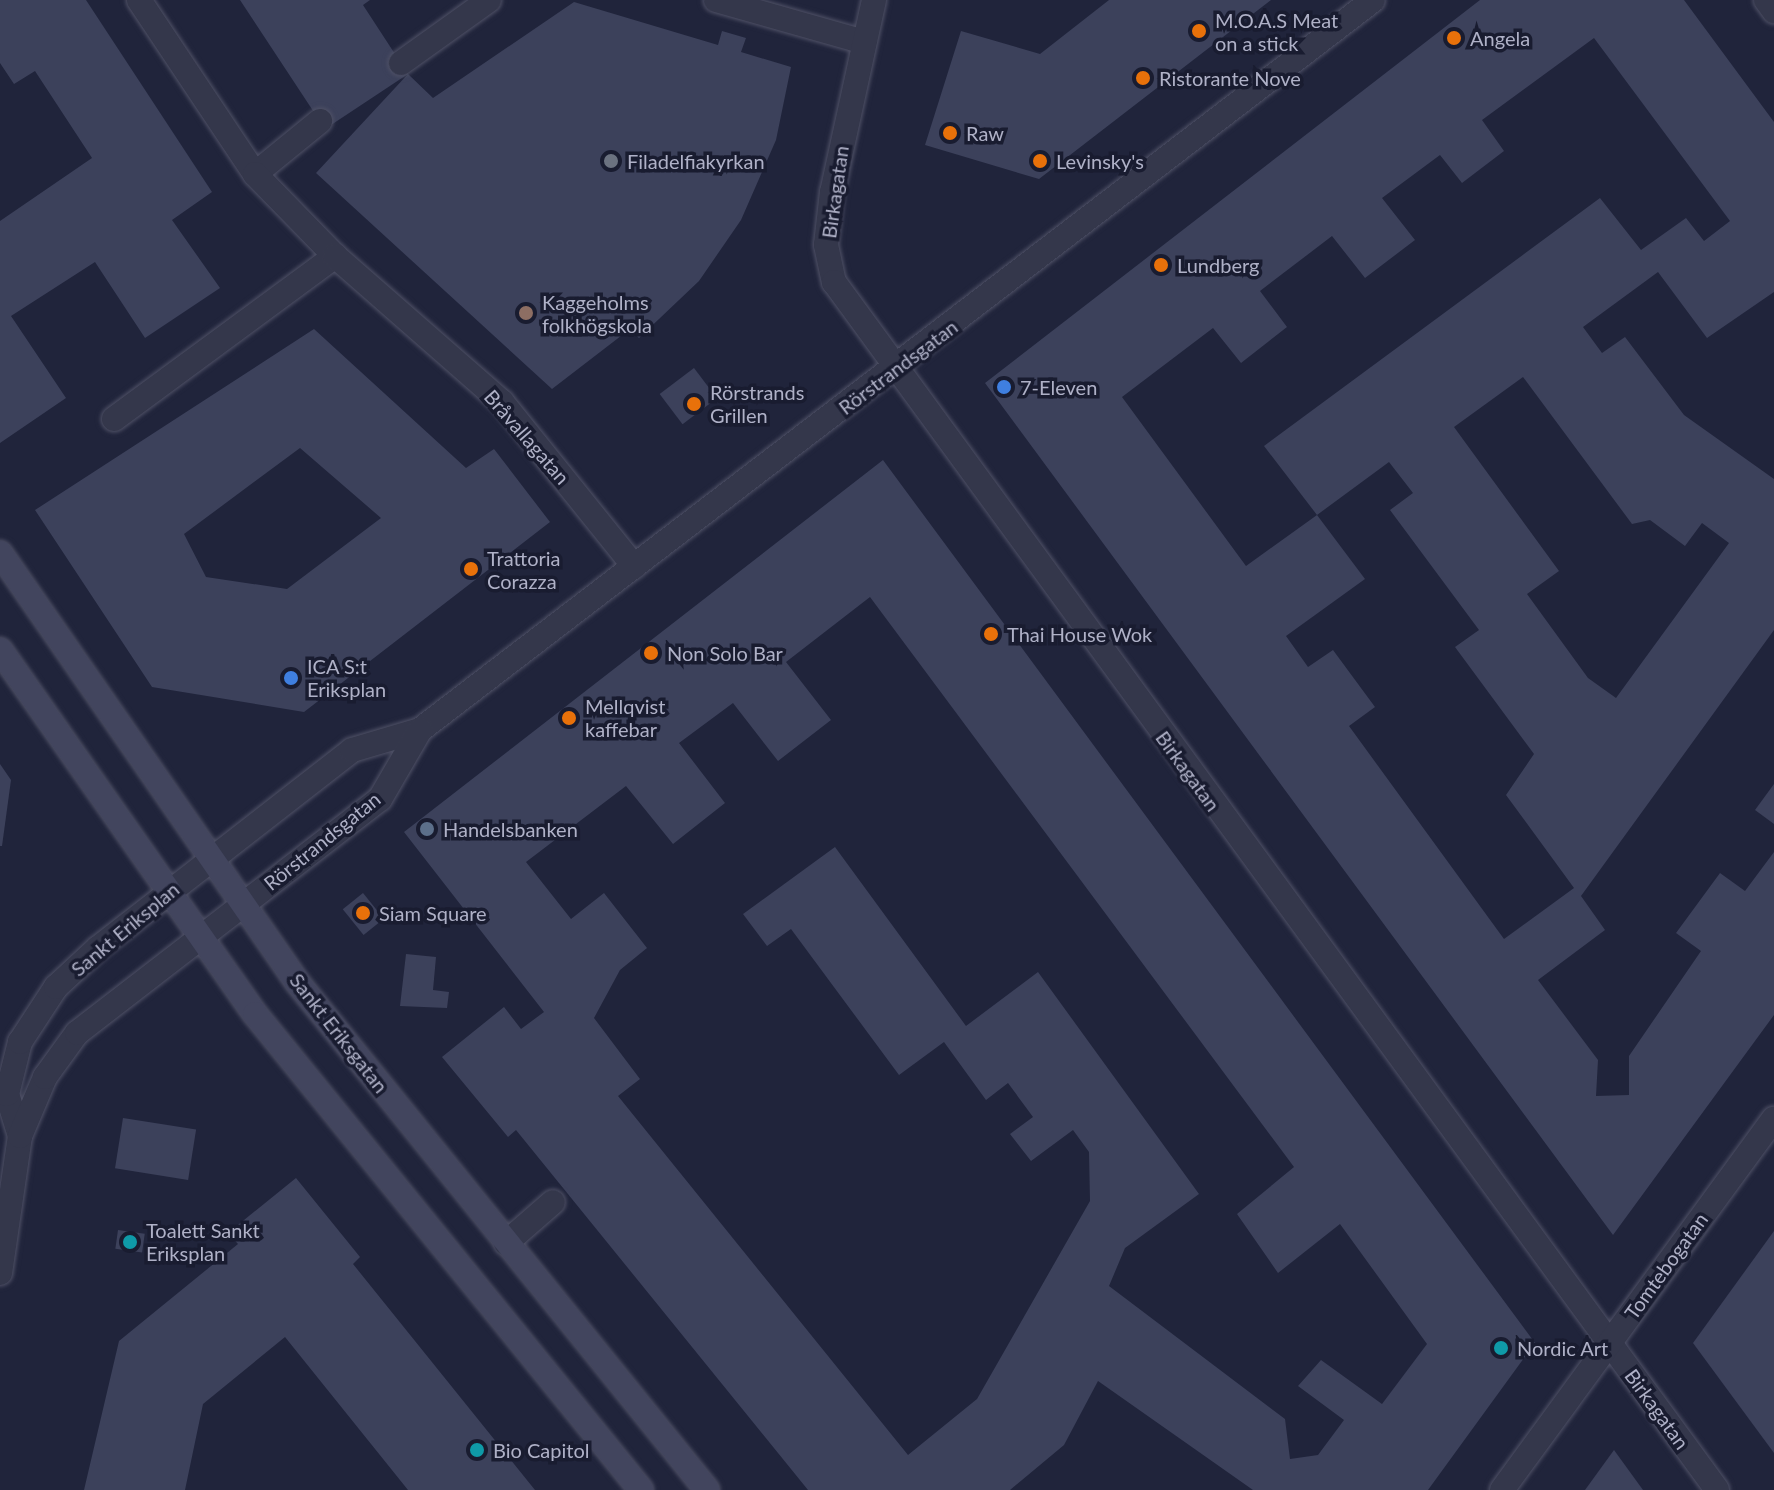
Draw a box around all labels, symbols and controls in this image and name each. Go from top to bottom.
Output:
place label: M.O.A.S Meat on a stick [1215,8,1338,55]
marker: M.O.A.S Meat on a stick [1190,22,1208,40]
place label: Angela [1470,26,1530,50]
marker: Angela [1445,29,1463,47]
place label: Ristorante Nove [1159,66,1301,90]
marker: Ristorante Nove [1134,69,1152,87]
place label: Raw [966,121,1004,145]
marker: Raw [941,124,959,142]
street label: Birkagatan [817,144,853,240]
place label: Filadelfiakyrkan [627,149,765,173]
place label: Levinsky's [1056,149,1144,173]
marker: Filadelfiakyrkan [602,152,620,170]
marker: Levinsky's [1031,152,1049,170]
place label: Lundberg [1177,253,1259,277]
marker: Lundberg [1152,256,1170,274]
place label: Kaggeholms folkhögskola [542,290,652,337]
marker: Kaggeholms folkhögskola [517,304,535,322]
street label: Rörstrandsgatan [834,314,962,420]
place label: 7-Eleven [1020,375,1097,399]
marker: 7-Eleven [995,378,1013,396]
place label: Rörstrands Grillen [710,380,804,427]
street label: Bråvallagatan [479,385,575,489]
marker: Rörstrands Grillen [685,395,703,413]
place label: Trattoria Corazza [487,546,561,593]
marker: Trattoria Corazza [462,560,480,578]
place label: Thai House Wok [1007,622,1153,646]
marker: Thai House Wok [982,625,1000,643]
place label: Non Solo Bar [667,641,783,665]
marker: Non Solo Bar [642,644,660,662]
place label: ICA S:t Eriksplan [307,654,386,701]
marker: ICA S:t Eriksplan [282,669,300,687]
place label: Mellqvist kaffebar [585,694,665,741]
marker: Mellqvist kaffebar [560,709,578,727]
street label: Birkagatan [1151,726,1225,816]
street label: Rörstrandsgatan [259,787,385,895]
place label: Handelsbanken [443,817,578,841]
marker: Handelsbanken [418,820,436,838]
street label: Sankt Eriksplan [66,877,184,981]
place label: Siam Square [379,901,487,925]
marker: Siam Square [354,904,372,922]
street label: Sankt Eriksgatan [285,969,393,1097]
street label: Tomtebogatan [1619,1208,1713,1324]
place label: Toalett Sankt Eriksplan [146,1218,260,1265]
marker: Toalett Sankt Eriksplan [121,1233,139,1251]
place label: Nordic Art [1517,1336,1609,1360]
marker: Nordic Art [1492,1339,1510,1357]
street label: Birkagatan [1620,1364,1694,1454]
place label: Bio Capitol [493,1438,589,1462]
marker: Bio Capitol [468,1441,486,1459]

